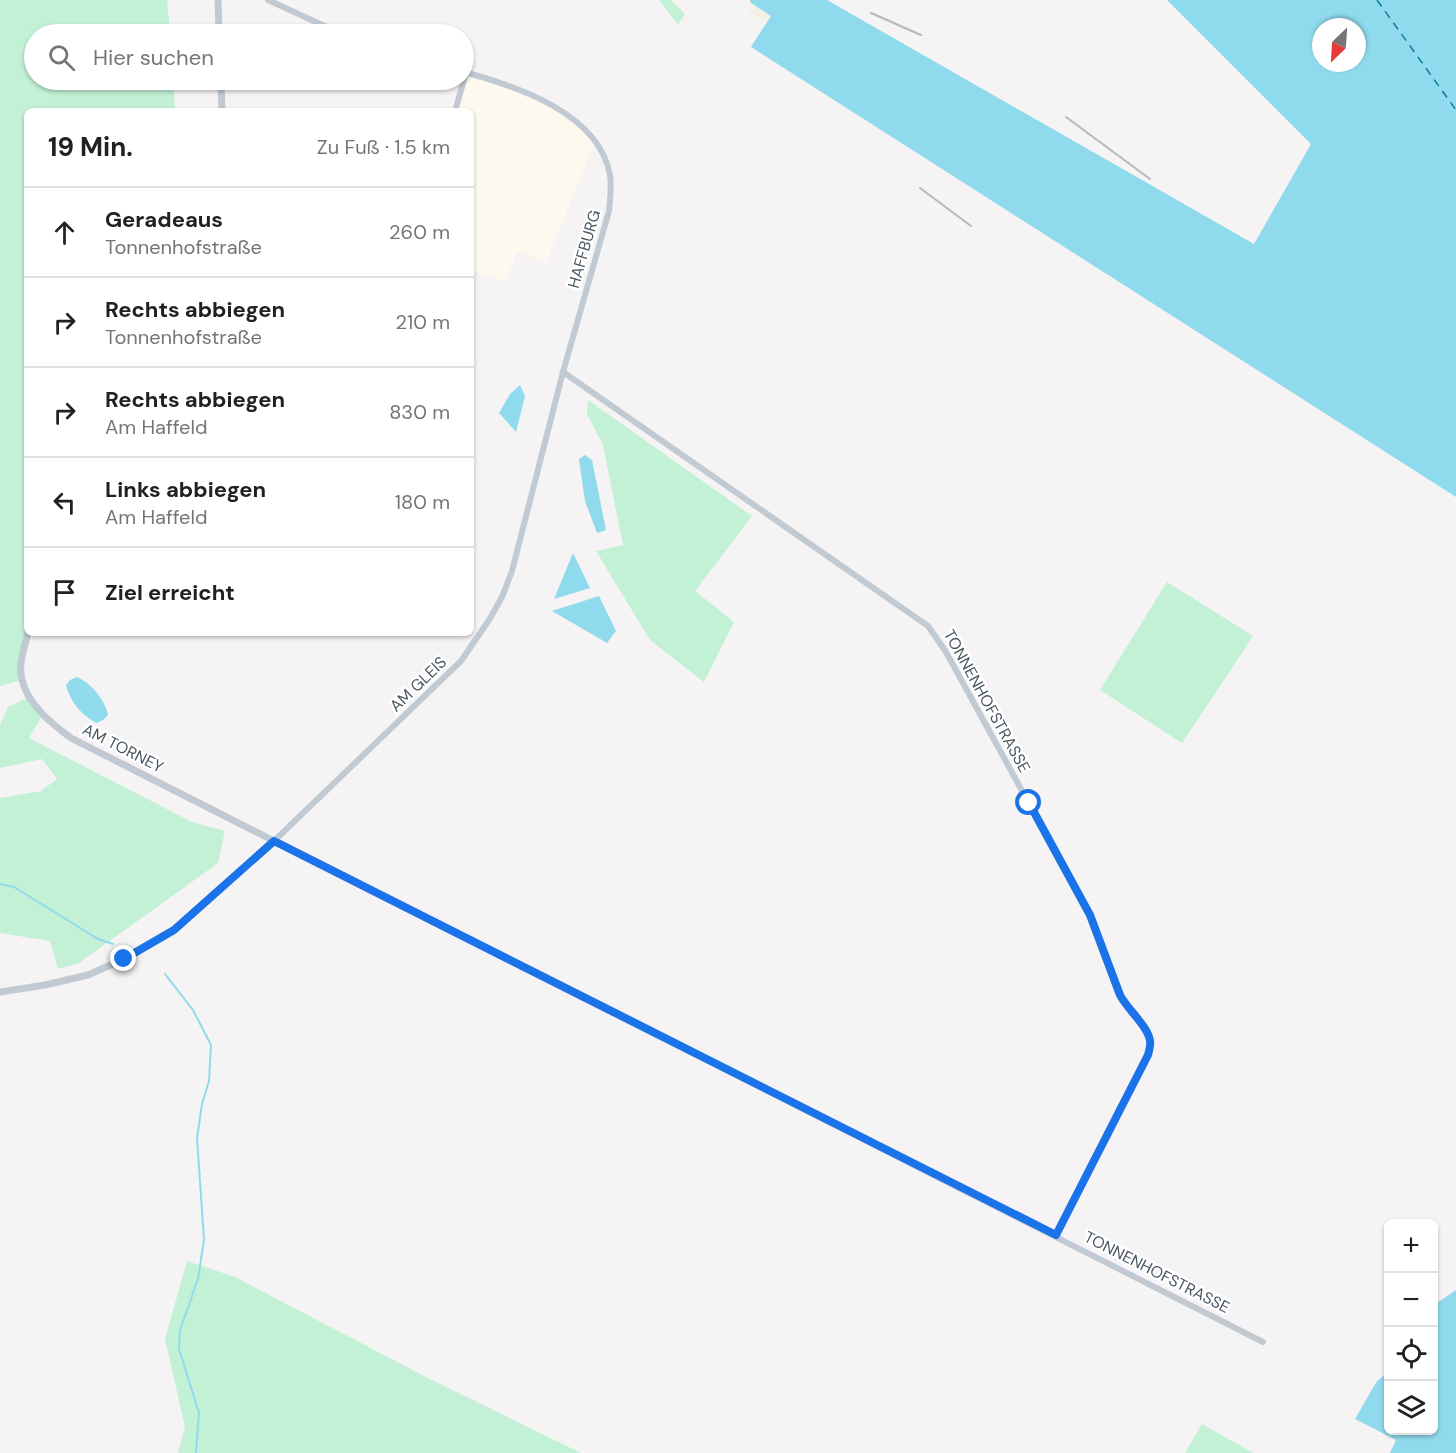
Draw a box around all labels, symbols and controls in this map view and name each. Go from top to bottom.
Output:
north arrow [1312,18,1366,72]
search box [24,24,474,90]
icon: search [45,41,78,74]
text: Hier suchen [93,43,214,72]
text: 19 Min. [48,130,133,164]
text: Zu Fuß · 1.5 km [317,134,450,160]
text: Geradeaus [105,205,223,234]
street label: HAFFBURG [563,207,605,291]
icon: ahead [48,216,81,249]
text: 260 m [389,219,450,245]
text: Tonnenhofstraße [105,234,262,260]
text: Rechts abbiegen [105,295,285,324]
icon: right [48,306,81,339]
text: 210 m [395,309,450,335]
text: Tonnenhofstraße [105,324,262,350]
text: Rechts abbiegen [105,385,285,414]
icon: right [48,396,81,429]
text: 830 m [389,399,450,425]
text: Am Haffeld [105,414,207,440]
text: Links abbiegen [105,475,266,504]
icon: left [48,486,81,519]
text: 180 m [395,489,450,515]
text: Am Haffeld [105,504,207,530]
icon: arrive [48,576,81,609]
text: Ziel erreicht [105,578,235,607]
street label: TONNENHOFSTRASSE [939,626,1035,776]
street label: AM GLEIS [385,652,451,716]
street label: AM TORNEY [79,719,167,777]
route start [1015,789,1041,815]
route end [110,945,136,971]
map controls [1384,1219,1438,1435]
button: + [1384,1219,1438,1273]
street label: TONNENHOFSTRASSE [1081,1226,1233,1318]
button: − [1384,1273,1438,1327]
button: locate [1384,1327,1438,1381]
button: layers [1384,1381,1438,1435]

